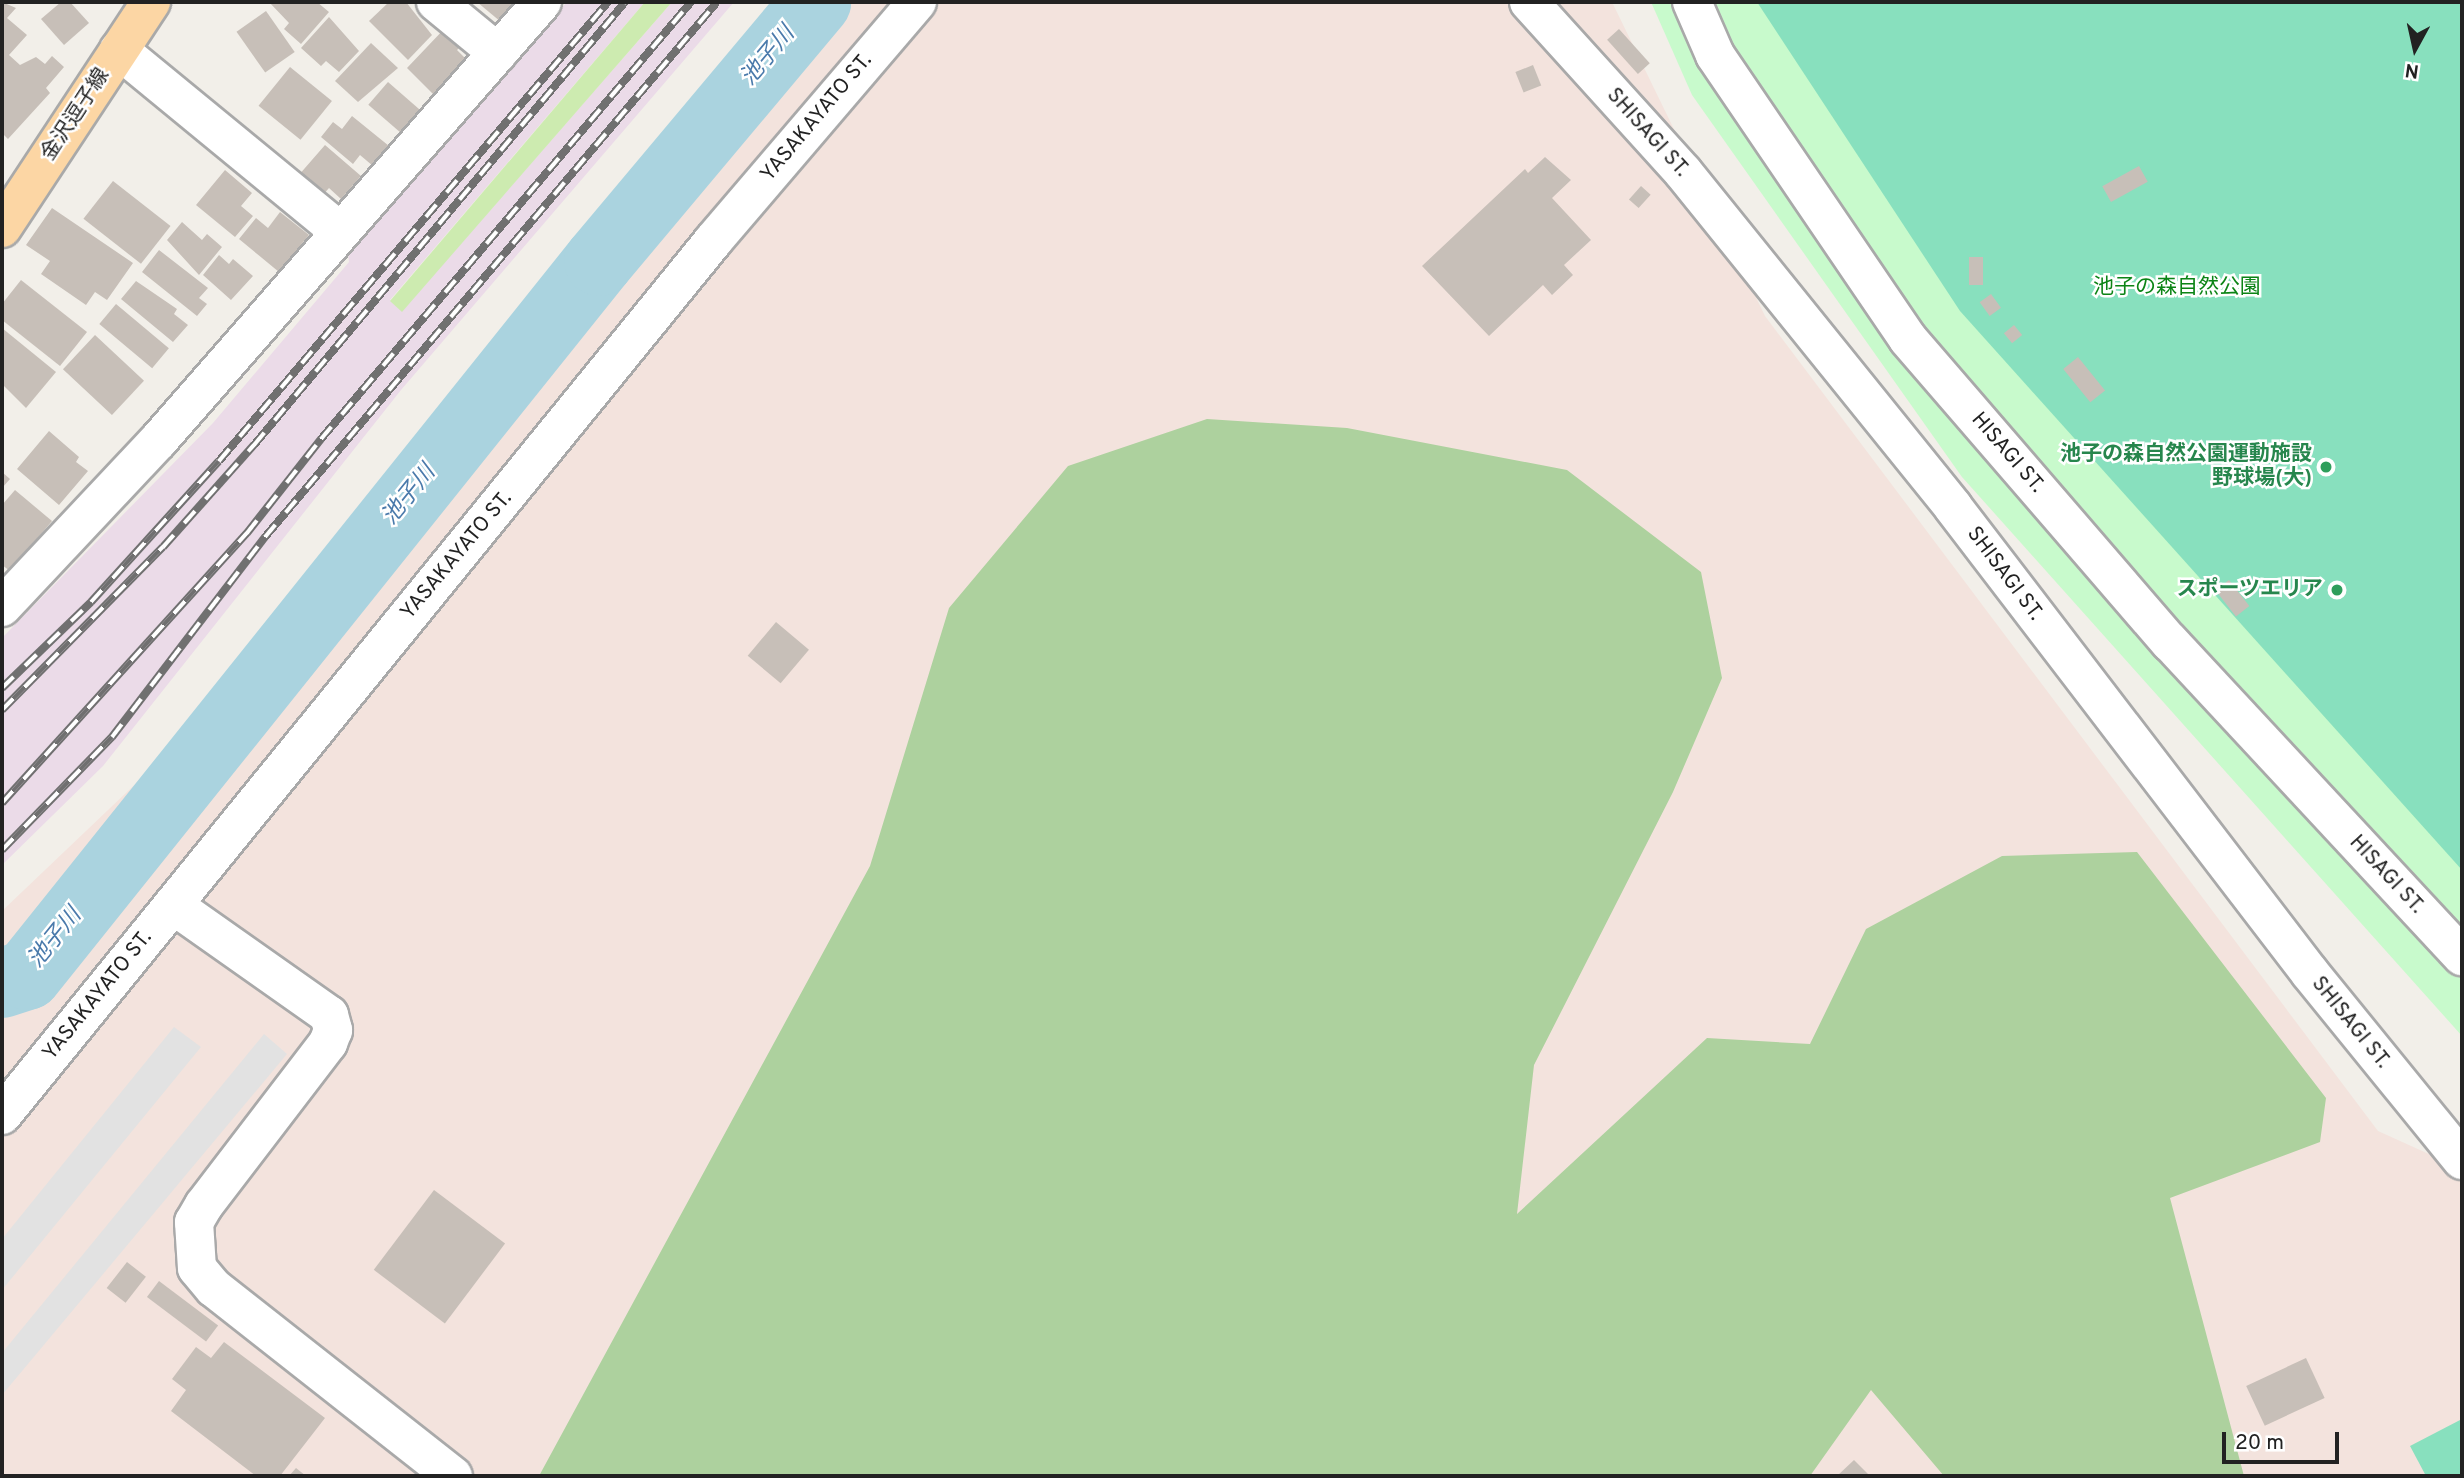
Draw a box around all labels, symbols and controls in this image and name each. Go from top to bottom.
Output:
north arrow [2380,14,2450,84]
water label: 池子川 [736,22,802,92]
street label: YASAKAYATO ST. [756,49,878,187]
text: N [2404,57,2421,83]
street label: 金沢逗子線 [37,64,115,166]
street label: SHISAGI ST. [1601,83,1693,183]
park label: 池子の森自然公園 [2093,275,2261,301]
street label: HISAGI ST. [1965,408,2049,498]
place label: 池子の森自然公園運動施設 野球場(大) [2060,442,2312,492]
marker: 池子の森自然公園運動施設 野球場(大) [2318,459,2334,475]
water label: 池子川 [378,461,442,531]
street label: YASAKAYATO ST. [396,487,518,625]
street label: SHISAGI ST. [1961,522,2047,626]
place label: スポーツエリア [2176,577,2323,603]
marker: スポーツエリア [2329,582,2345,598]
street label: HISAGI ST. [2343,831,2429,919]
water label: 池子川 [24,904,88,974]
street label: YASAKAYATO ST. [38,926,158,1066]
street label: SHISAGI ST. [2305,972,2395,1074]
scale bar [2226,1418,2343,1462]
text: 20 m [2235,1430,2284,1457]

